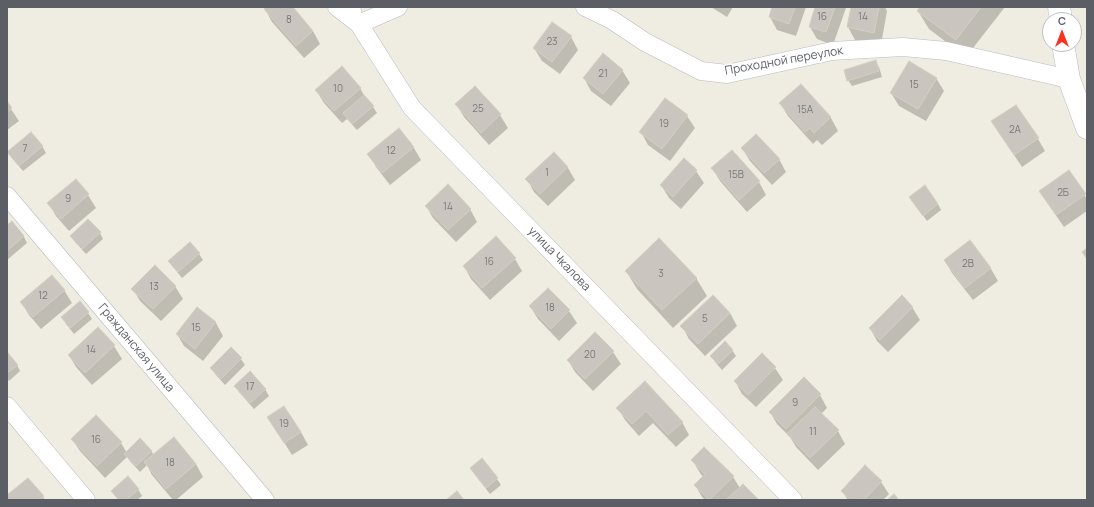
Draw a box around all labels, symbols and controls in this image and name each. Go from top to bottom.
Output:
house number: 16 [817,11,827,23]
house number: 14 [858,11,868,23]
north arrow [1042,12,1082,52]
text: С [1058,13,1066,28]
house number: 8 [286,14,292,26]
house number: 23 [546,36,558,48]
street label: Проходной переулок [724,43,844,79]
house number: 21 [598,68,608,80]
house number: 15 [909,79,919,91]
house number: 10 [333,83,343,95]
house number: 25 [472,103,484,115]
house number: 15А [797,104,813,116]
house number: 19 [659,118,669,130]
house number: 2А [1009,124,1021,136]
house number: 7 [22,143,28,155]
house number: 12 [386,145,396,157]
house number: 1 [545,167,549,179]
house number: 15В [728,169,744,181]
house number: 2Б [1057,187,1069,199]
house number: 9 [65,193,71,205]
house number: 14 [443,201,453,213]
street label: улица Чкалова [525,224,593,294]
house number: 16 [484,256,494,268]
house number: 2В [962,258,974,270]
house number: 3 [658,268,664,280]
house number: 13 [149,281,159,293]
house number: 12 [38,290,48,302]
street label: Гражданская улица [95,301,177,395]
house number: 18 [545,302,555,314]
house number: 5 [702,313,708,325]
house number: 15 [191,322,201,334]
house number: 14 [86,344,96,356]
house number: 20 [584,349,596,361]
house number: 17 [246,381,254,393]
house number: 9 [792,397,798,409]
house number: 19 [279,418,289,430]
house number: 11 [809,426,817,438]
house number: 16 [91,434,101,446]
house number: 18 [165,457,175,469]

